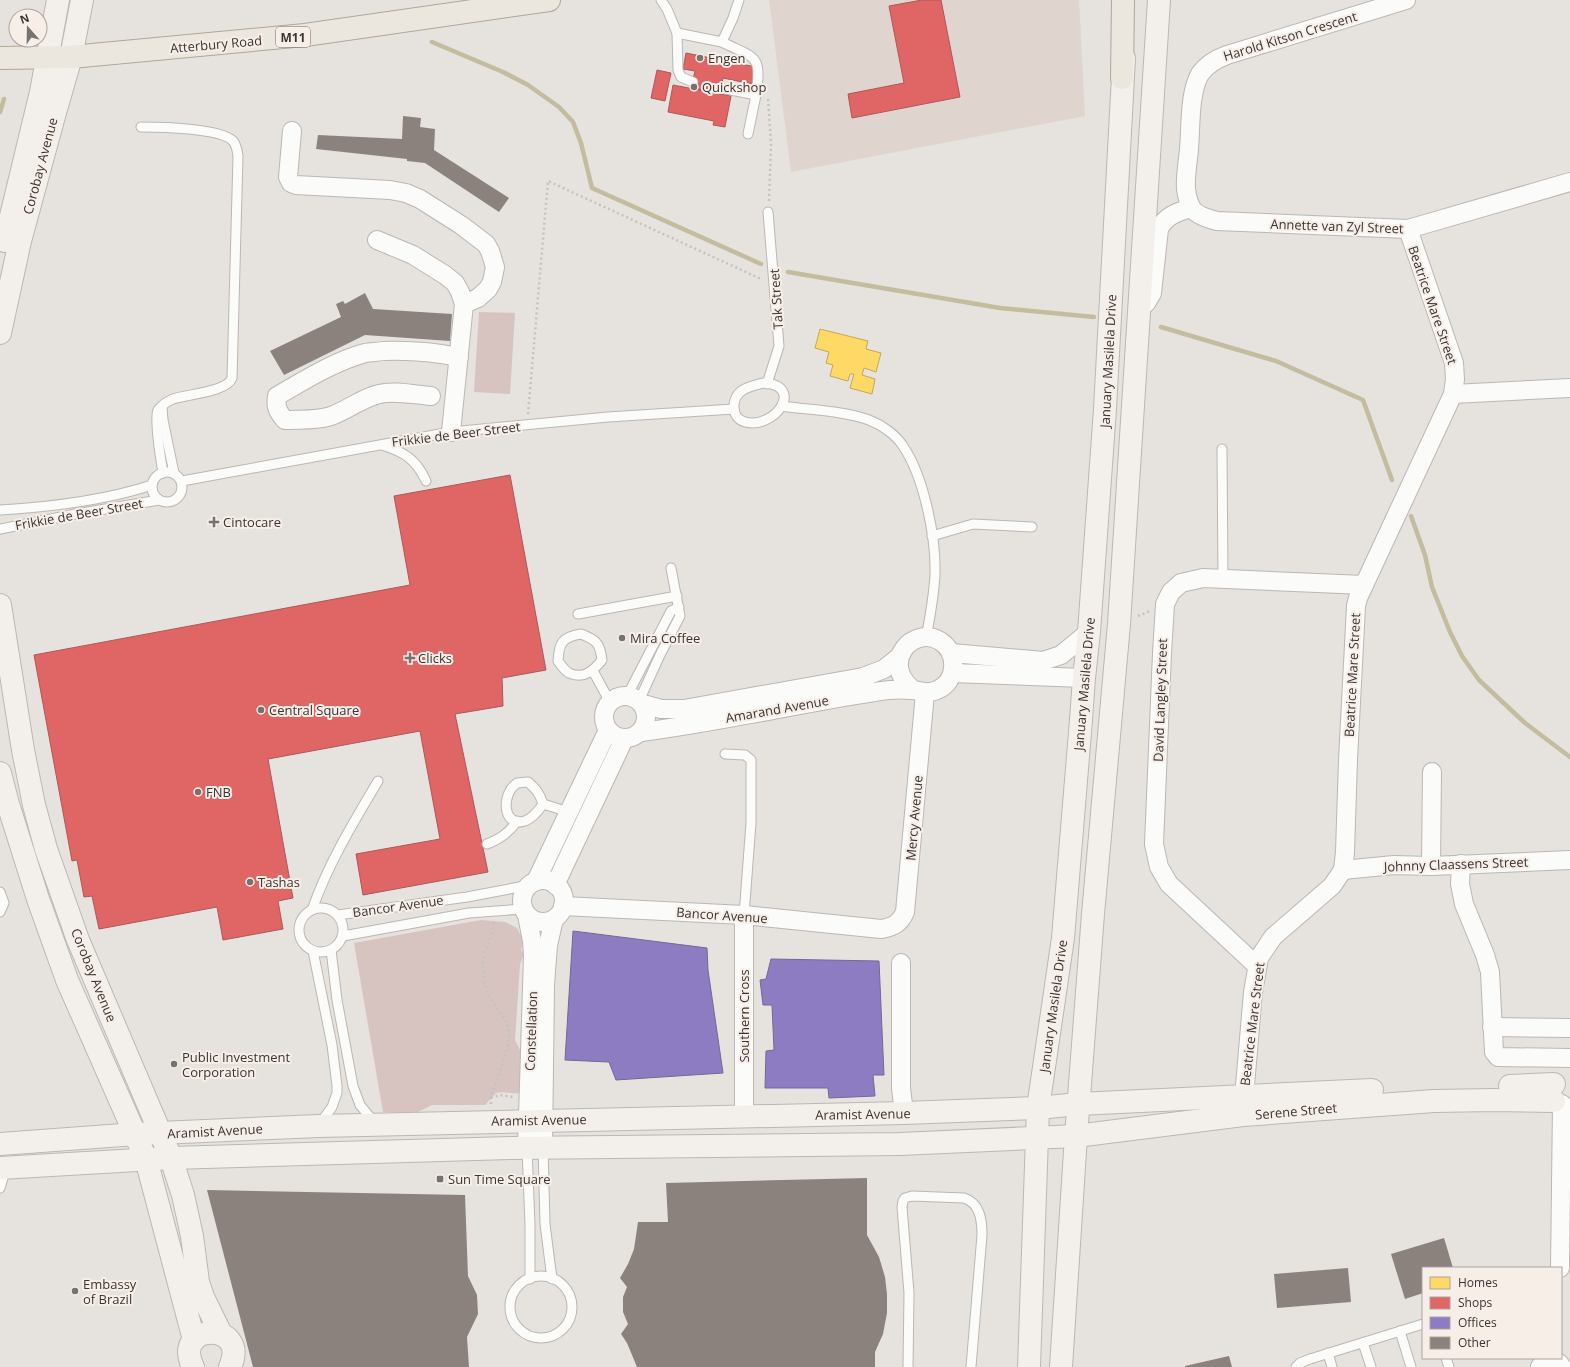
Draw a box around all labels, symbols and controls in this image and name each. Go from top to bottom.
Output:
street label: Harold Kitson Crescent [1221,7,1359,65]
north arrow [8,8,48,48]
text: N [18,10,31,27]
road number: M11 [276,27,310,47]
street label: Atterbury Road [169,31,263,57]
place label: Engen [708,49,746,67]
marker: Engen [695,53,705,63]
place label: Quickshop [702,78,766,96]
marker: Quickshop [689,82,699,92]
street label: Corobay Avenue [18,116,62,216]
street label: Annette van Zyl Street [1270,215,1404,237]
street label: Beatrice Mare Street [1404,243,1462,367]
street label: Tak Street [765,268,787,330]
street label: January Masilela Drive [1095,294,1120,430]
street label: Frikkie de Beer Street [391,417,522,451]
street label: Frikkie de Beer Street [14,494,145,534]
place label: Cintocare [223,513,281,531]
marker: Cintocare [208,516,220,528]
street label: Beatrice Mare Street [1340,612,1364,738]
street label: January Masilela Drive [1069,617,1099,753]
place label: Mira Coffee [630,629,700,647]
marker: Mira Coffee [617,633,627,643]
street label: David Langley Street [1149,638,1171,762]
place label: Clicks [418,649,452,667]
marker: Clicks [405,653,415,663]
street label: Amarand Avenue [724,691,830,727]
place label: Central Square [269,701,359,719]
marker: Central Square [256,705,266,715]
street label: Mercy Avenue [901,775,927,861]
place label: FNB [206,783,231,801]
marker: FNB [193,787,203,797]
street label: Johnny Claassens Street [1381,852,1529,876]
place label: Tashas [258,873,300,891]
marker: Tashas [245,877,255,887]
street label: Bancor Avenue [351,891,445,921]
street label: Bancor Avenue [676,903,768,927]
street label: Corobay Avenue [67,926,121,1024]
street label: January Masilela Drive [1035,939,1071,1075]
street label: Beatrice Mare Street [1235,961,1269,1087]
street label: Southern Cross [735,969,753,1063]
street label: Constellation [521,991,541,1071]
place label: Public Investment Corporation [182,1048,290,1081]
marker: Public Investment Corporation [169,1059,179,1069]
street label: Serene Street [1254,1098,1338,1124]
street label: Aramist Avenue [815,1104,911,1124]
street label: Aramist Avenue [491,1110,587,1130]
street label: Aramist Avenue [167,1120,263,1142]
place label: Sun Time Square [448,1170,551,1188]
marker: Sun Time Square [435,1174,445,1184]
legend [1422,1267,1562,1359]
text: Homes [1458,1274,1498,1291]
place label: Embassy of Brazil [83,1275,137,1308]
marker: Embassy of Brazil [70,1286,80,1296]
text: Shops [1458,1294,1493,1311]
text: Offices [1458,1314,1497,1331]
text: Other [1458,1334,1491,1351]

